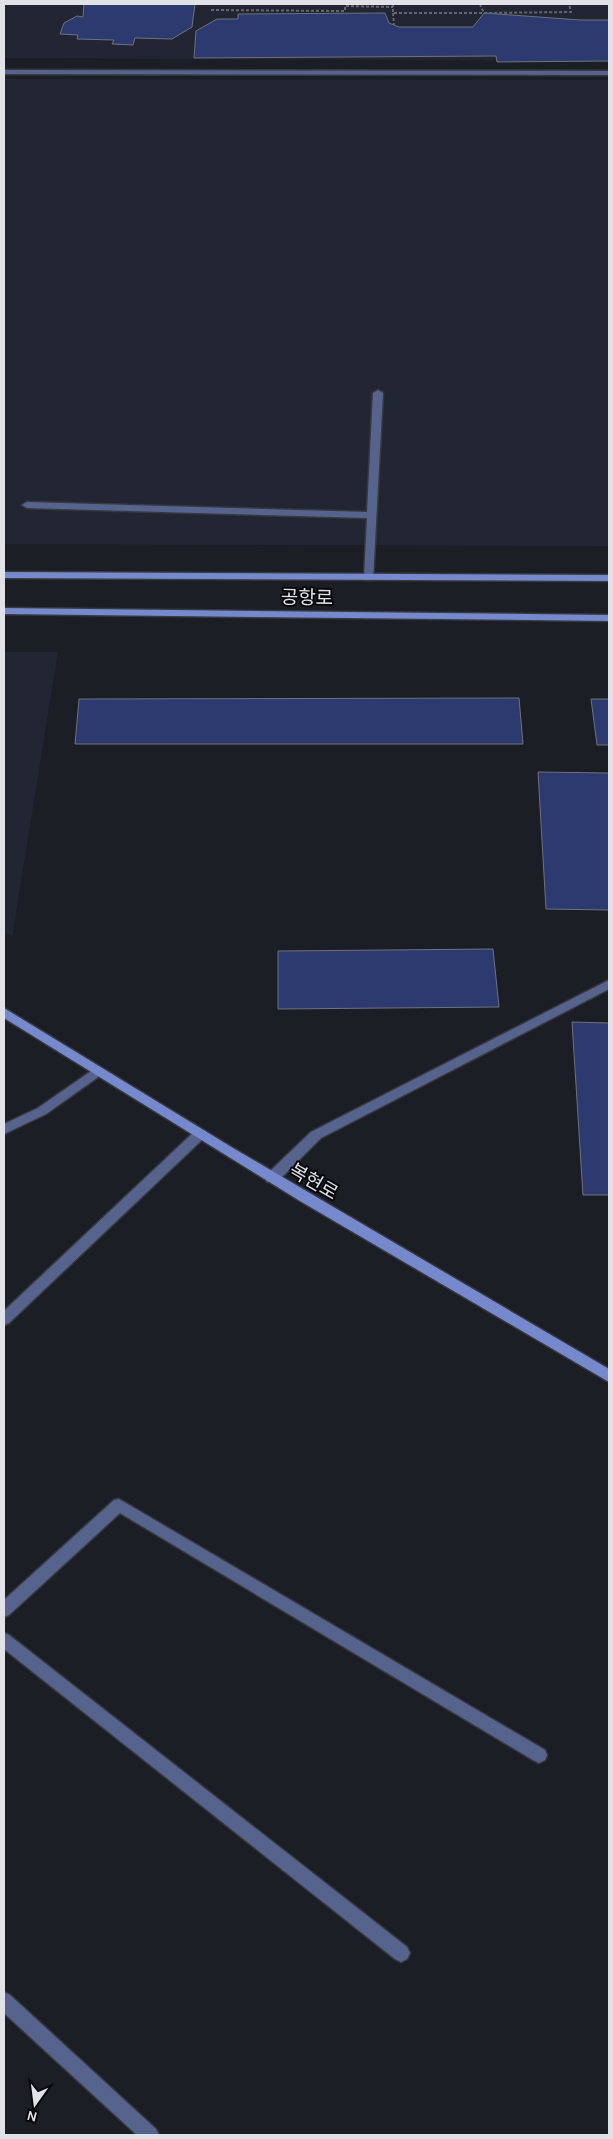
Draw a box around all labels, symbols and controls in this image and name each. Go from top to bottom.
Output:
street label: 공항로 [281,587,333,609]
street label: 복현로 [285,1159,342,1205]
north arrow [10,2079,60,2129]
text: N [25,2107,39,2126]

